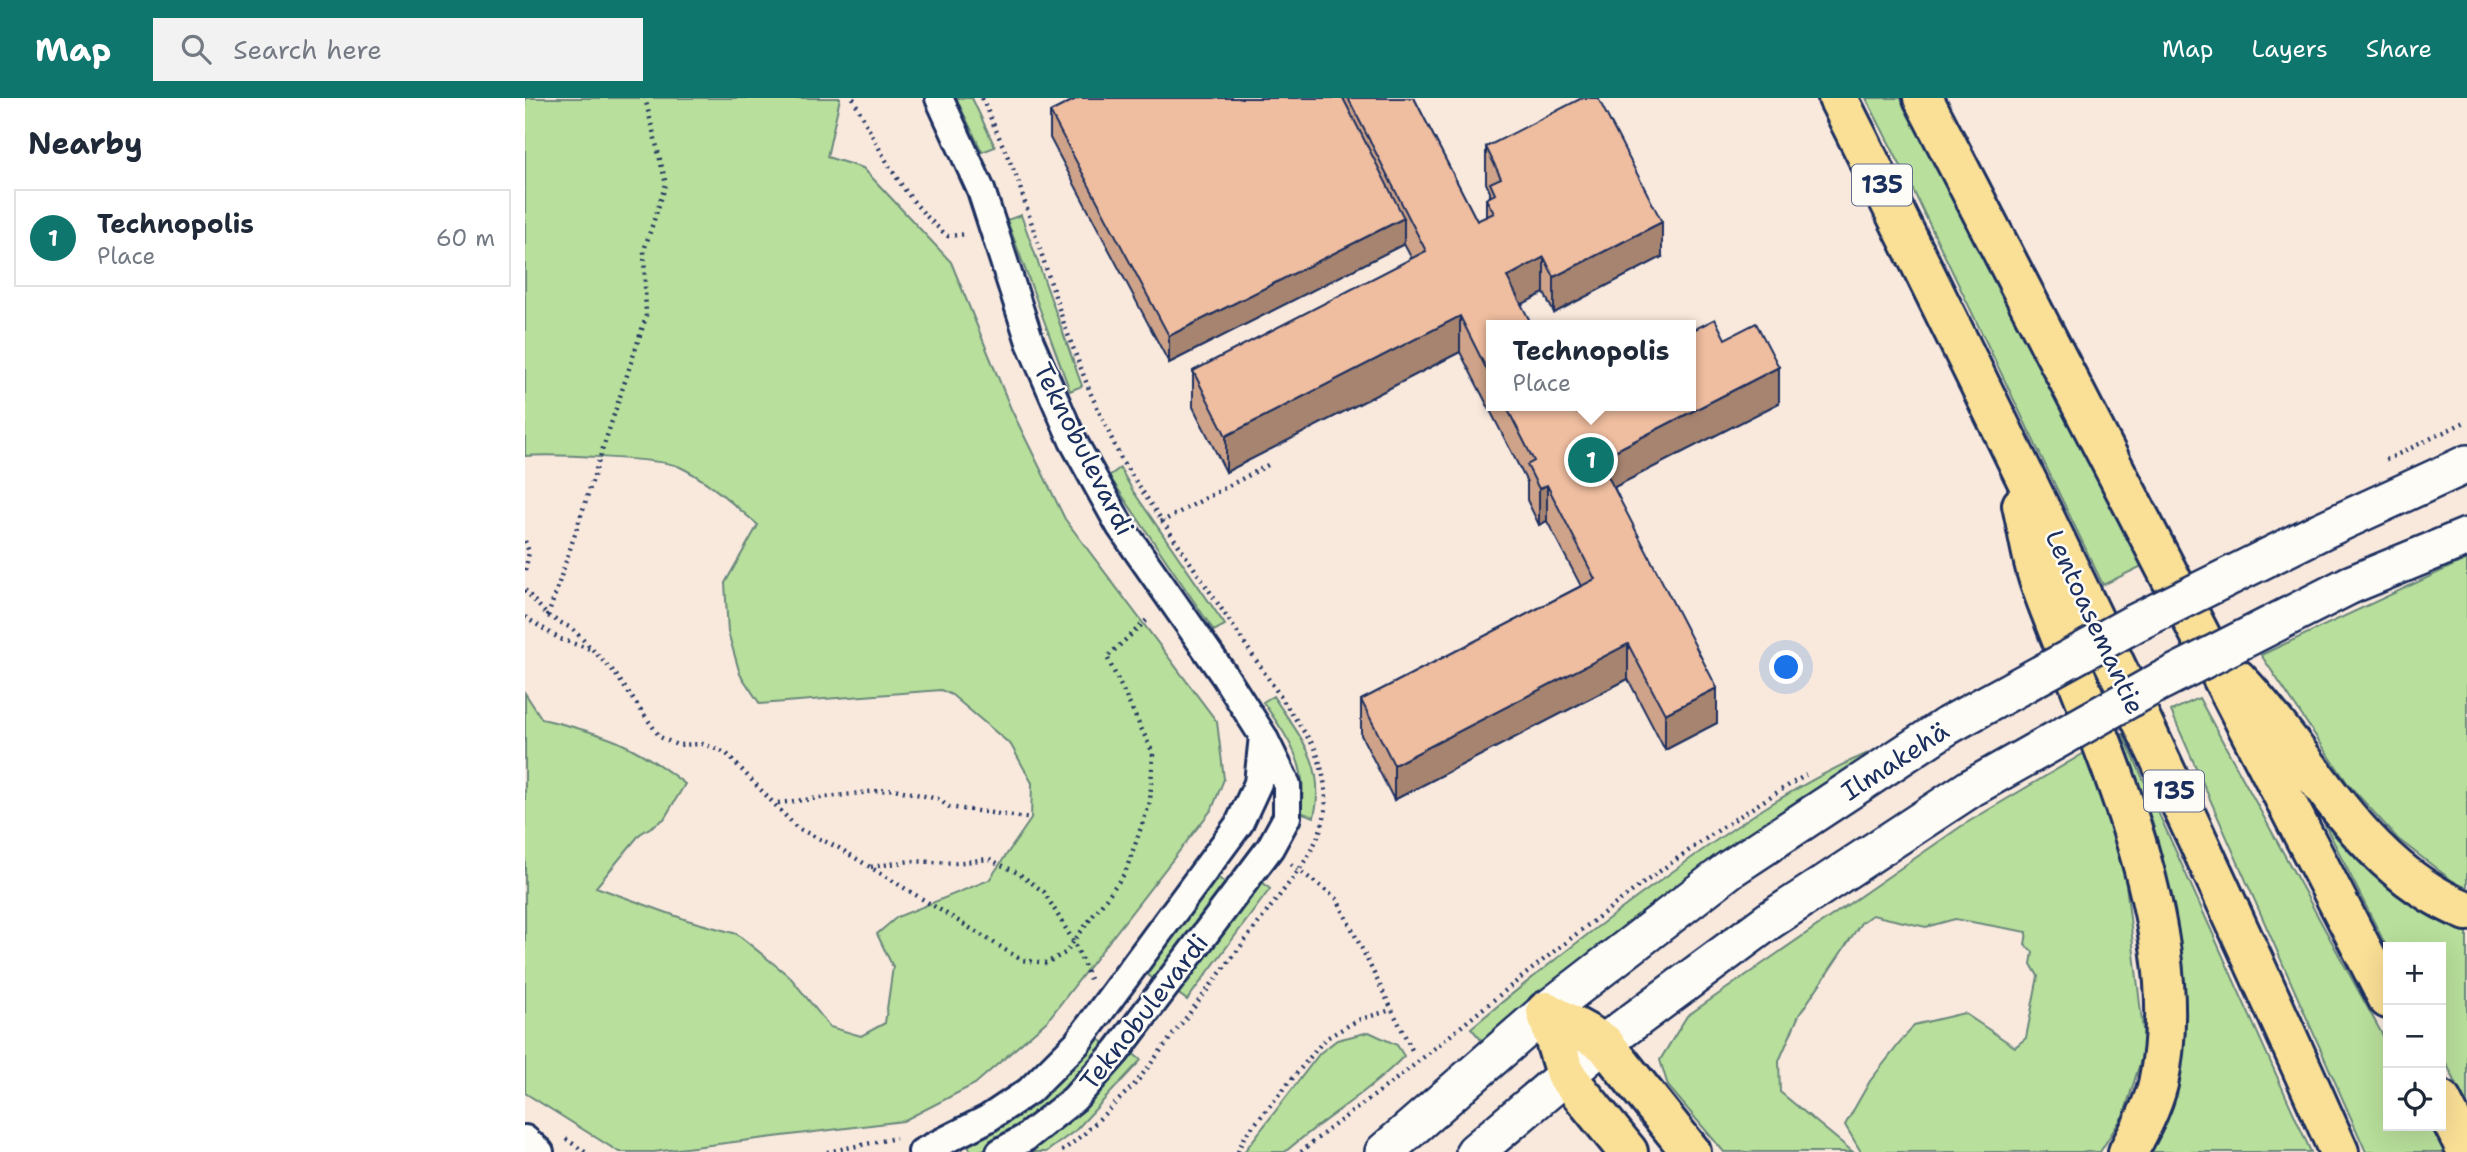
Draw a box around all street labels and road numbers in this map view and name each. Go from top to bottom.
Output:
road number: 135 [1852,164,1912,206]
street label: Teknobulevardi [1026,356,1143,541]
street label: Lentoasemantie [2037,524,2154,720]
street label: Ilmakehä [1834,713,1955,808]
road number: 135 [2144,770,2204,812]
street label: Teknobulevardi [1071,926,1216,1097]

